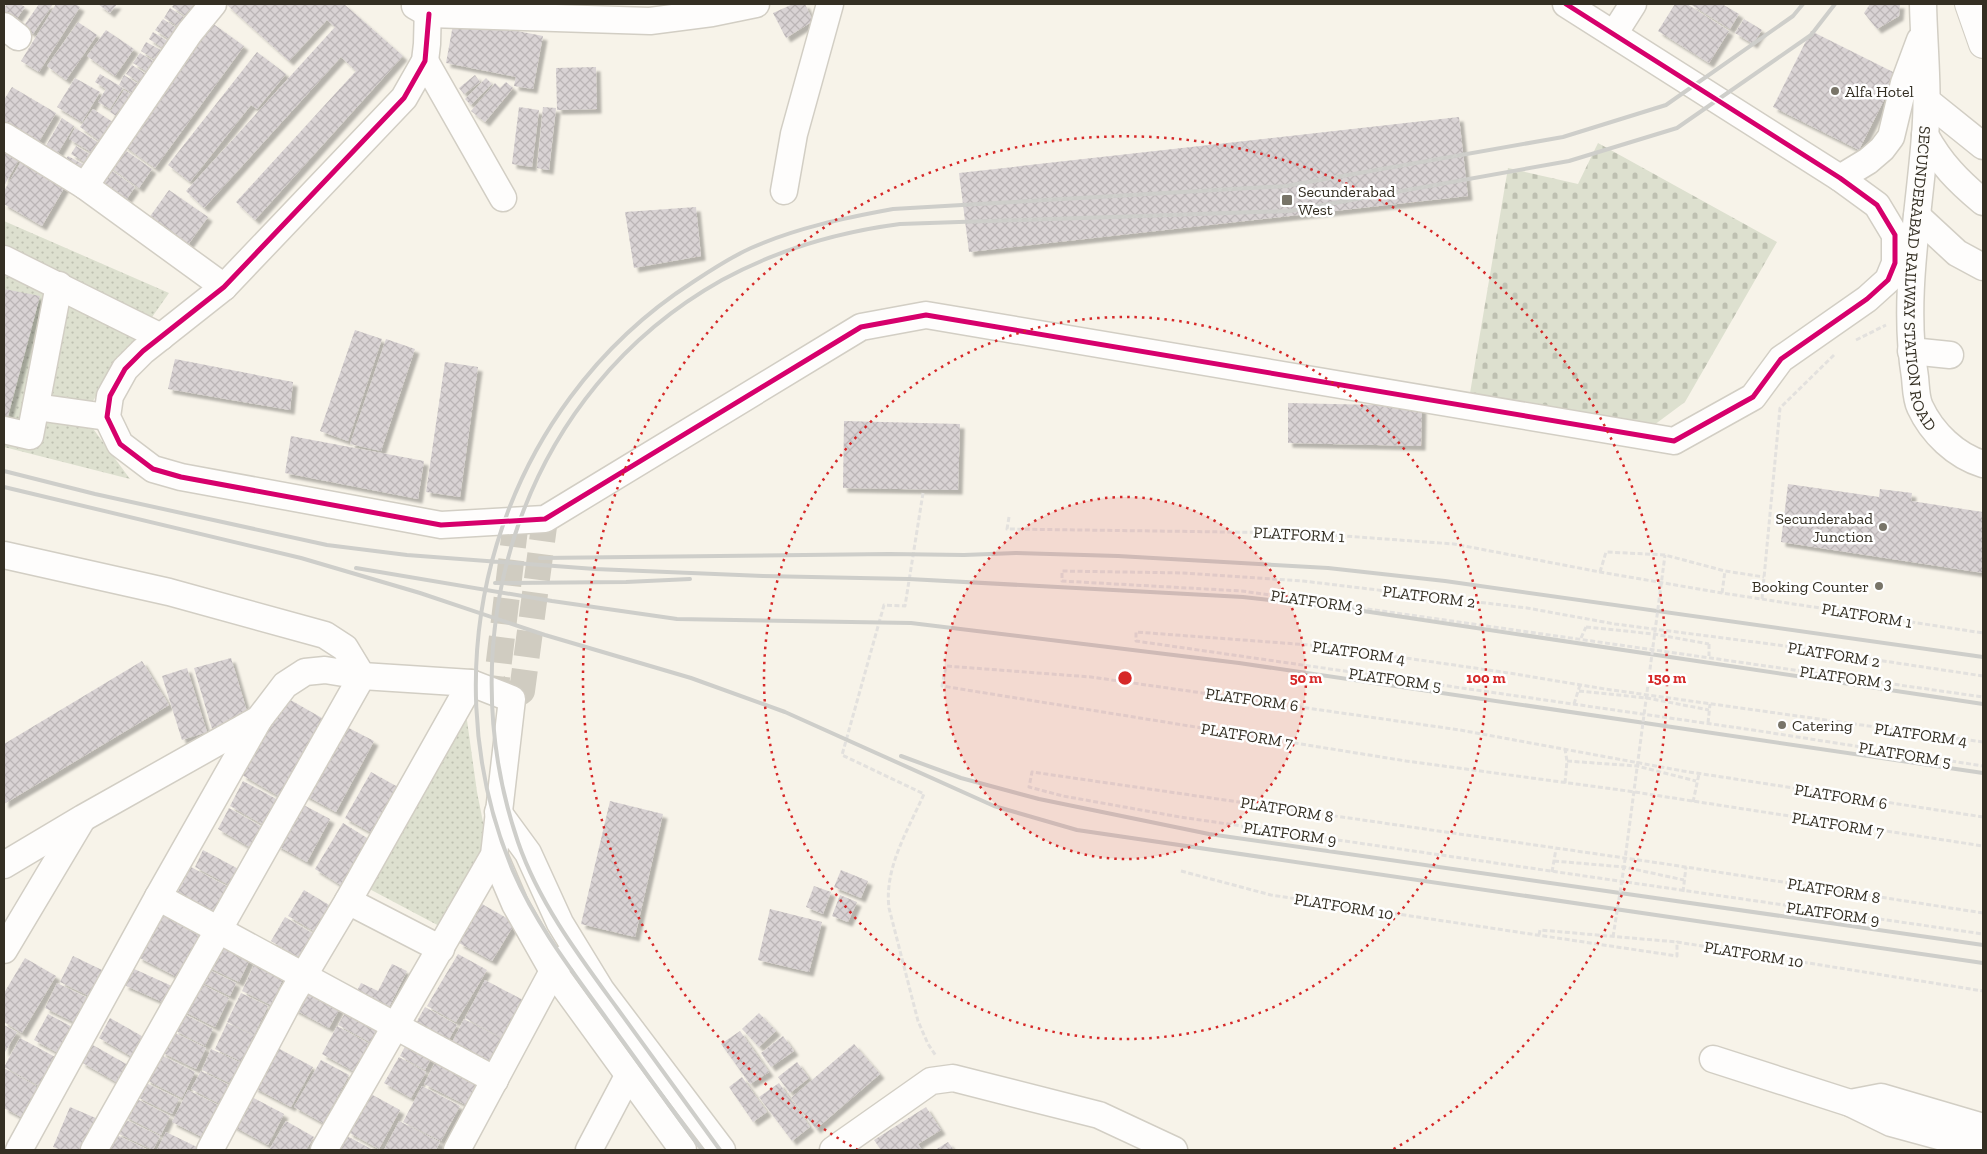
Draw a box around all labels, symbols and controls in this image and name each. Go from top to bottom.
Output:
place label: Alfa Hotel [1845,82,1914,101]
marker: Alfa Hotel [1829,85,1841,97]
street label: SECUNDERABAD RAILWAY STATION ROAD [1900,125,1941,434]
place label: Secunderabad West [1298,182,1396,219]
marker: Secunderabad West [1280,193,1294,207]
place label: Secunderabad Junction [1776,509,1874,546]
marker: Secunderabad Junction [1877,521,1889,533]
street label: PLATFORM 1 [1253,523,1345,546]
place label: Booking Counter [1752,577,1869,596]
marker: Booking Counter [1873,580,1885,592]
street label: PLATFORM 2 [1381,581,1476,612]
street label: PLATFORM 3 [1270,586,1364,617]
street label: PLATFORM 1 [1820,599,1914,632]
street label: PLATFORM 4 [1311,637,1407,668]
street label: PLATFORM 2 [1786,638,1882,671]
street label: PLATFORM 3 [1799,662,1893,693]
street label: PLATFORM 5 [1347,664,1442,695]
centre of rings [1116,669,1134,687]
text: 50 m [1290,669,1322,687]
text: 100 m [1466,669,1506,687]
text: 150 m [1648,669,1686,687]
street label: PLATFORM 6 [1204,684,1300,715]
place label: Catering [1792,716,1853,735]
street label: PLATFORM 7 [1200,719,1295,752]
marker: Catering [1776,719,1788,731]
street label: PLATFORM 4 [1873,719,1969,750]
street label: PLATFORM 5 [1857,738,1953,771]
street label: PLATFORM 6 [1793,780,1889,813]
street label: PLATFORM 8 [1239,793,1335,826]
street label: PLATFORM 7 [1791,808,1886,841]
street label: PLATFORM 9 [1242,818,1338,849]
street label: PLATFORM 8 [1786,874,1882,907]
street label: PLATFORM 10 [1293,889,1395,924]
street label: PLATFORM 9 [1785,898,1881,929]
street label: PLATFORM 10 [1703,937,1805,972]

